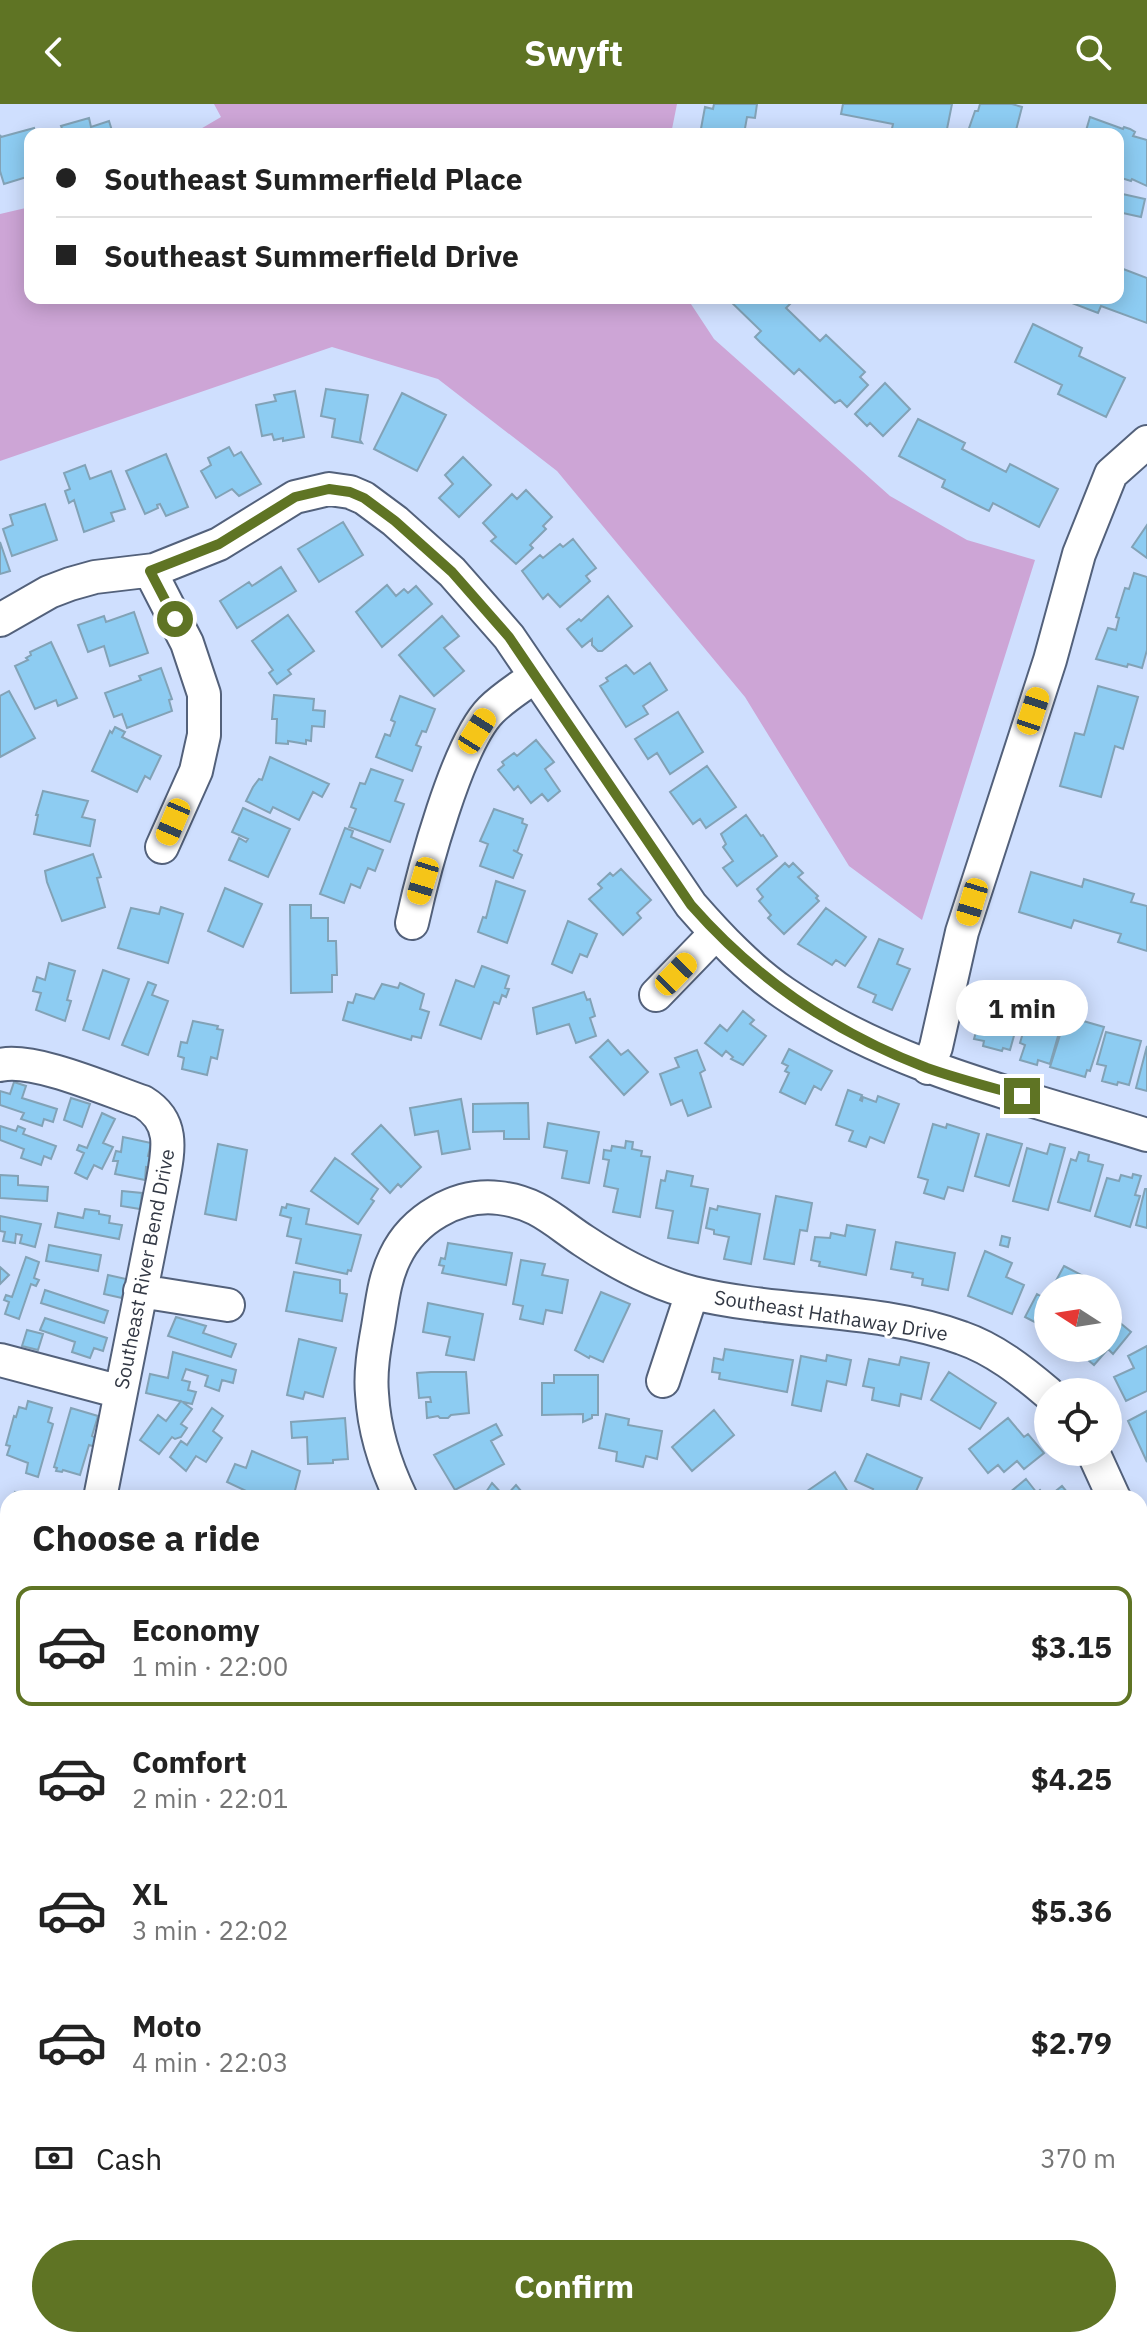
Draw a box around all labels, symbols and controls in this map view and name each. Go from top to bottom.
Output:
text: Swyft [524,29,623,76]
icon: back [32,30,76,74]
icon: search [1071,30,1115,74]
text: Southeast Summerfield Place [104,159,523,198]
text: Southeast Summerfield Drive [104,236,519,275]
route start [157,601,193,637]
car [1014,684,1052,738]
car [454,704,500,758]
car [153,795,193,849]
car [405,855,441,907]
car [954,876,990,928]
car [651,948,701,1000]
callout: 1 min [956,980,1088,1036]
text: 1 min [988,991,1056,1025]
route end [1004,1078,1040,1114]
street label: Southeast River Bend Drive [107,1147,181,1391]
north arrow [1034,1274,1122,1362]
map controls [1034,1274,1122,1466]
street label: Southeast Hathaway Drive [712,1283,950,1347]
button: locate [1034,1378,1122,1466]
text: Choose a ride [32,1514,260,1561]
icon: car [36,1610,108,1682]
text: Economy [132,1610,260,1649]
text: $3.15 [1031,1627,1112,1666]
text: 1 min · 22:00 [132,1649,288,1683]
icon: car [36,1742,108,1814]
text: Comfort [132,1742,247,1781]
text: $4.25 [1031,1759,1112,1798]
text: 2 min · 22:01 [132,1781,288,1815]
icon: car [36,1874,108,1946]
text: XL [132,1874,168,1913]
text: $5.36 [1031,1891,1112,1930]
text: 3 min · 22:02 [132,1913,288,1947]
icon: car [36,2006,108,2078]
text: Moto [132,2006,202,2045]
text: $2.79 [1031,2023,1112,2062]
text: 4 min · 22:03 [132,2045,288,2079]
icon: cash [32,2136,76,2180]
text: Cash [96,2139,162,2178]
text: 370 m [1040,2141,1116,2175]
button: Confirm [32,2240,1116,2332]

